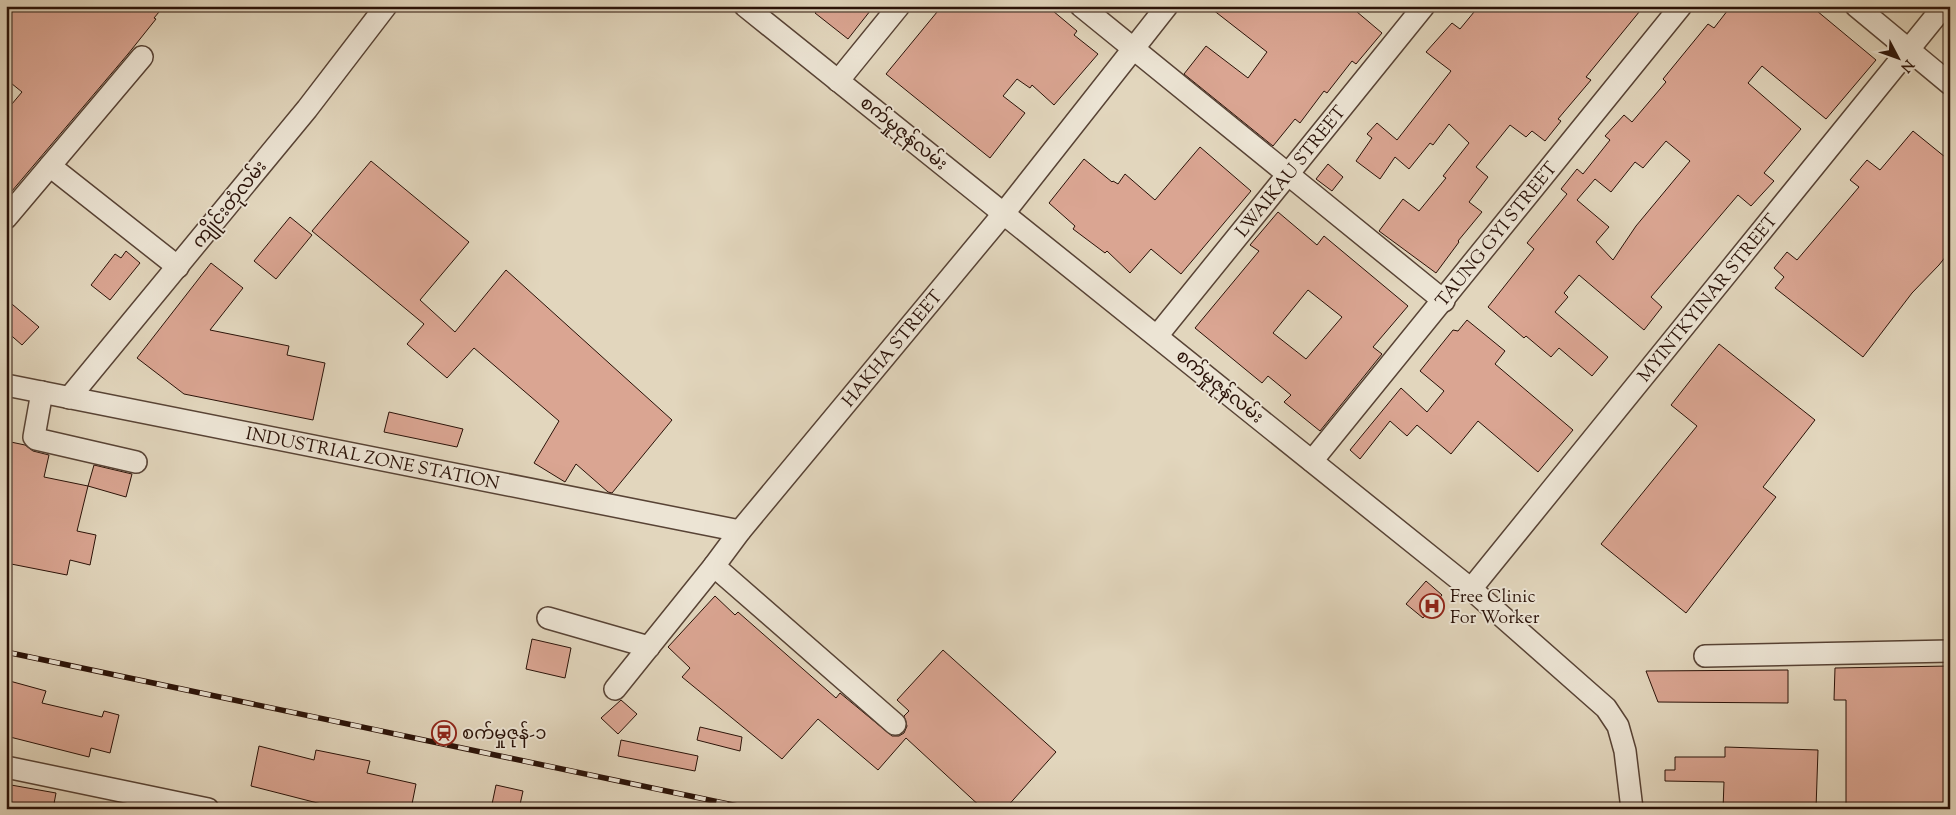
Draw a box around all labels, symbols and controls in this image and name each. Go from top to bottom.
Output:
north arrow [1874,32,1924,82]
text: N [1895,54,1918,76]
street label: စက်မှုဇုန်လမ်း [853,90,953,178]
street label: LWAIKAU STREET [1231,101,1353,244]
street label: ကျိုင်းတုံလမ်း [185,154,274,255]
street label: TAUNG GYI STREET [1431,157,1565,314]
street label: MYINTKYINAR STREET [1633,209,1785,389]
street label: HAKHA STREET [837,285,950,414]
street label: စက်မှုဇုန်လမ်း [1169,343,1269,431]
street label: INDUSTRIAL ZONE STATION [243,422,501,498]
place label: Free Clinic For Worker [1450,585,1540,632]
hospital icon: Free Clinic For Worker [1419,593,1445,619]
station icon: စက်မှုဇုန်-၁ [431,720,457,746]
place label: စက်မှုဇုန်-၁ [462,720,546,748]

